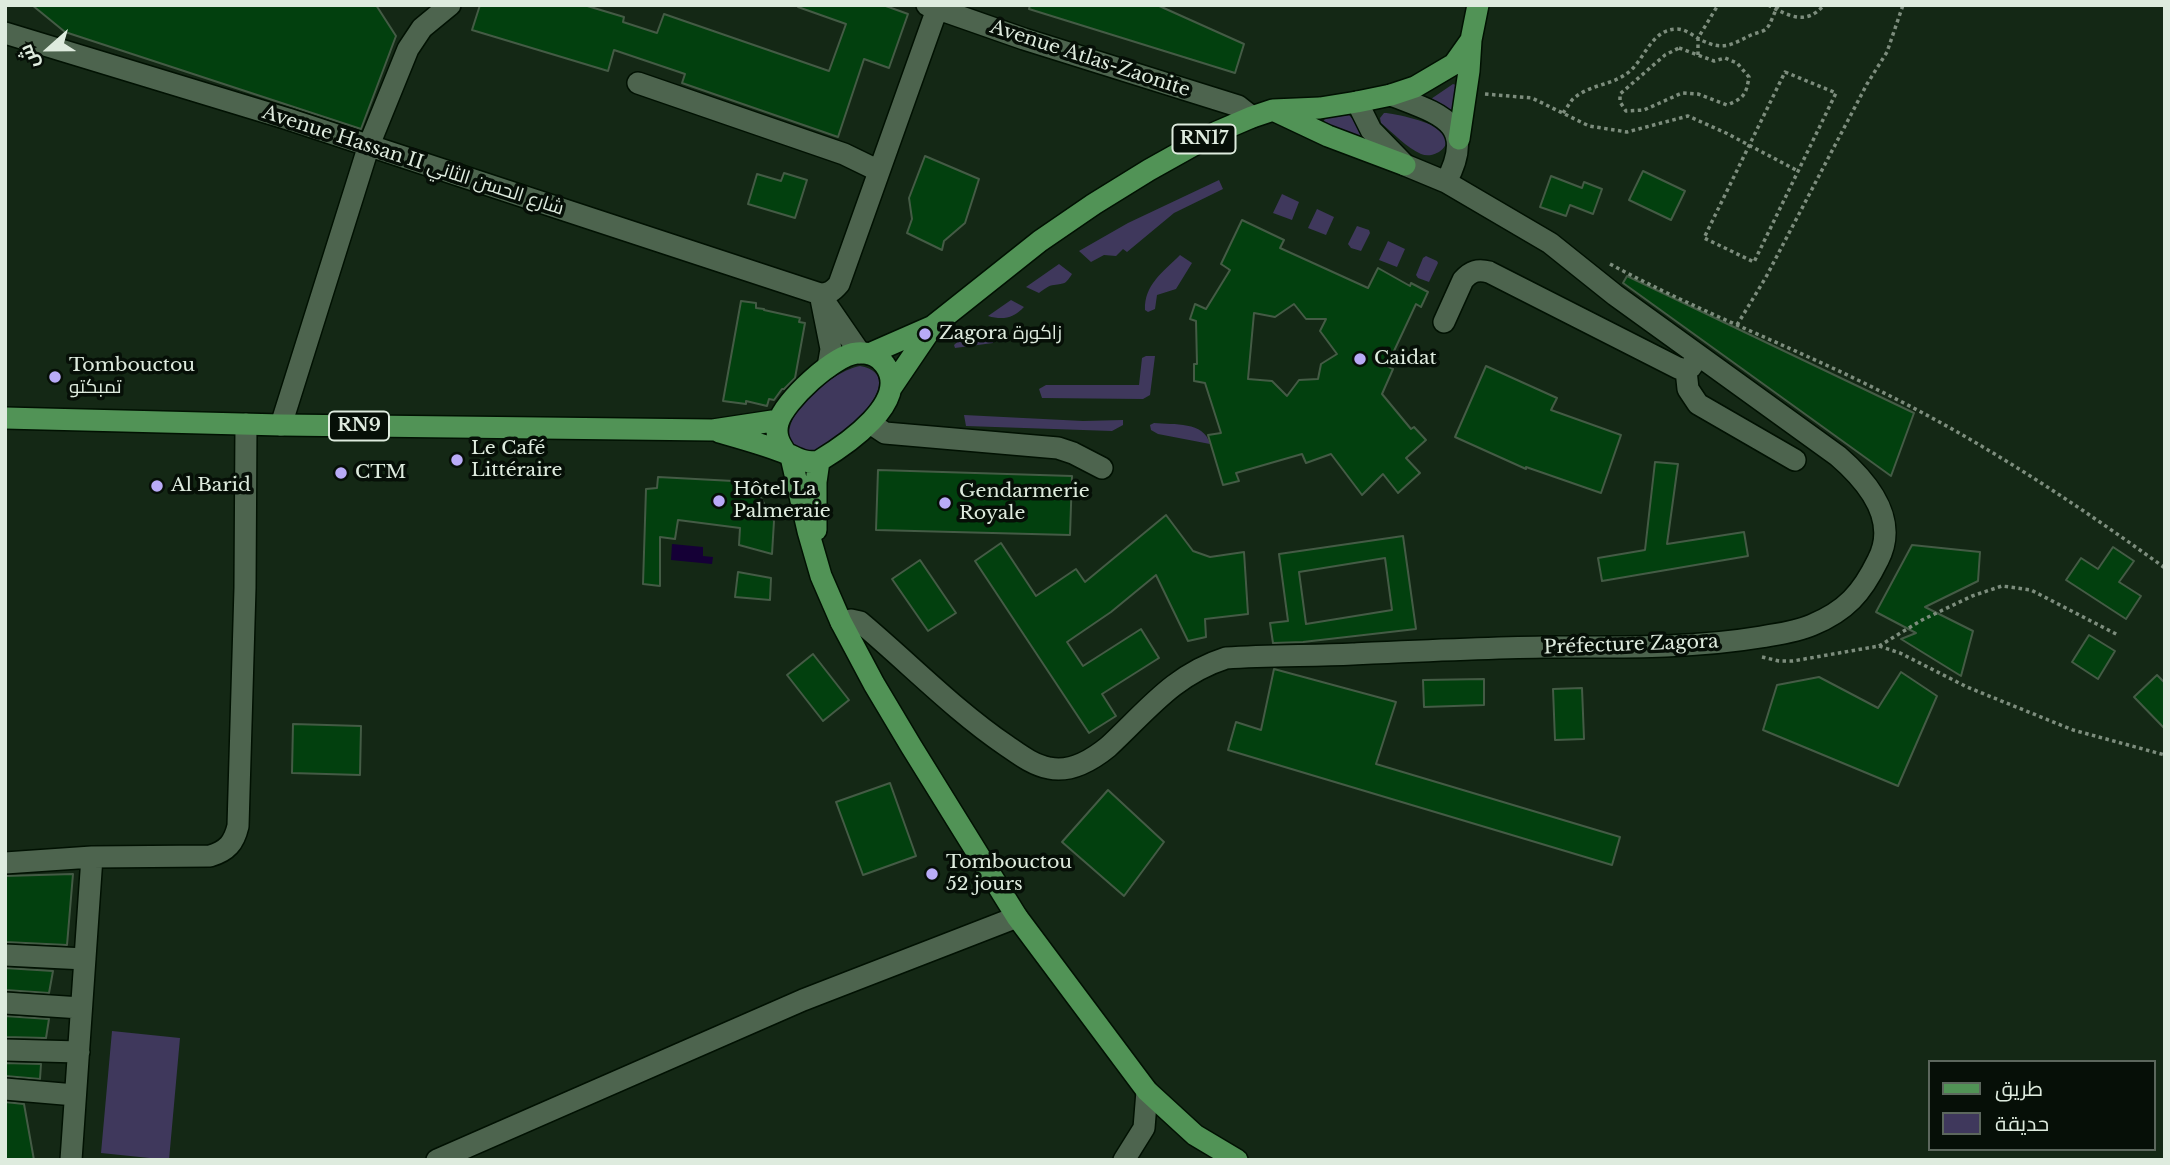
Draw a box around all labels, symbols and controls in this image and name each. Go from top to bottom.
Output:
north arrow [14,14,84,84]
street label: Avenue Atlas-Zaonite [987,16,1193,102]
text: ش [14,41,44,72]
street label: Avenue Hassan II شارع الحسن الثاني [259,101,567,221]
road number: RN17 [1172,124,1236,154]
place label: Zagora زاكورة [939,323,1062,345]
marker: Zagora زاكورة [917,326,933,342]
place label: Caidat [1374,348,1437,370]
marker: Caidat [1352,351,1368,367]
place label: Tombouctou تمبكتو [69,355,195,399]
marker: Tombouctou تمبكتو [47,369,63,385]
road number: RN9 [329,412,389,440]
place label: Le Café Littéraire [471,438,562,482]
marker: Le Café Littéraire [449,452,465,468]
place label: CTM [355,462,406,484]
marker: CTM [333,465,349,481]
place label: Al Barid [171,475,251,497]
marker: Al Barid [149,478,165,494]
place label: Hôtel La Palmeraie [733,479,831,523]
place label: Gendarmerie Royale [959,481,1090,525]
marker: Hôtel La Palmeraie [711,493,727,509]
marker: Gendarmerie Royale [937,495,953,511]
street label: Préfecture Zagora [1543,631,1719,659]
place label: Tombouctou 52 jours [946,852,1072,896]
marker: Tombouctou 52 jours [924,866,940,882]
legend [1928,1060,2156,1151]
text: طريق [1995,1076,2043,1102]
text: حديقة [1995,1111,2049,1137]

